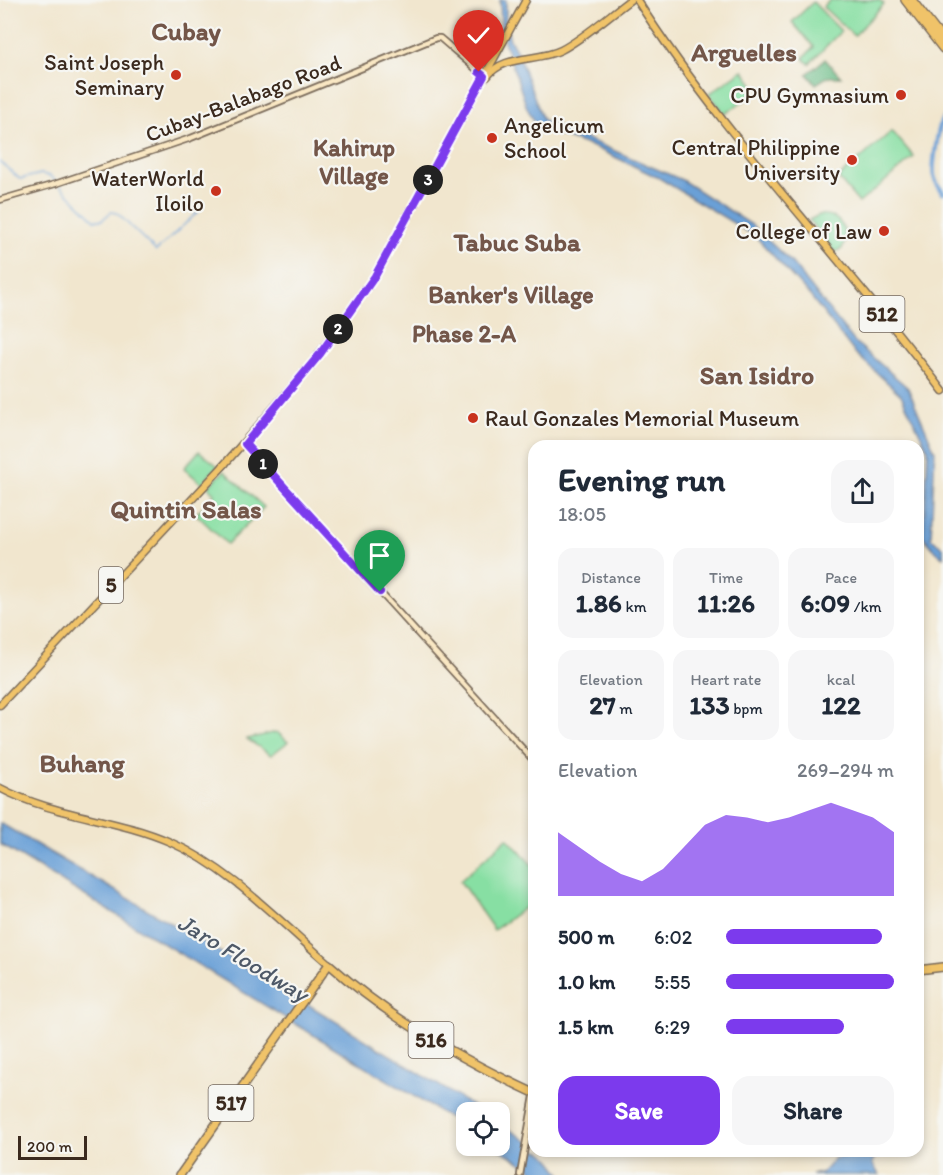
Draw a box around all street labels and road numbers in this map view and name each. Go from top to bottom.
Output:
street label: Cubay-Balabago Road [142,49,345,148]
road number: 512 [860,296,904,332]
road number: 5 [99,567,123,603]
road number: 516 [408,1022,454,1058]
road number: 517 [208,1085,254,1121]

